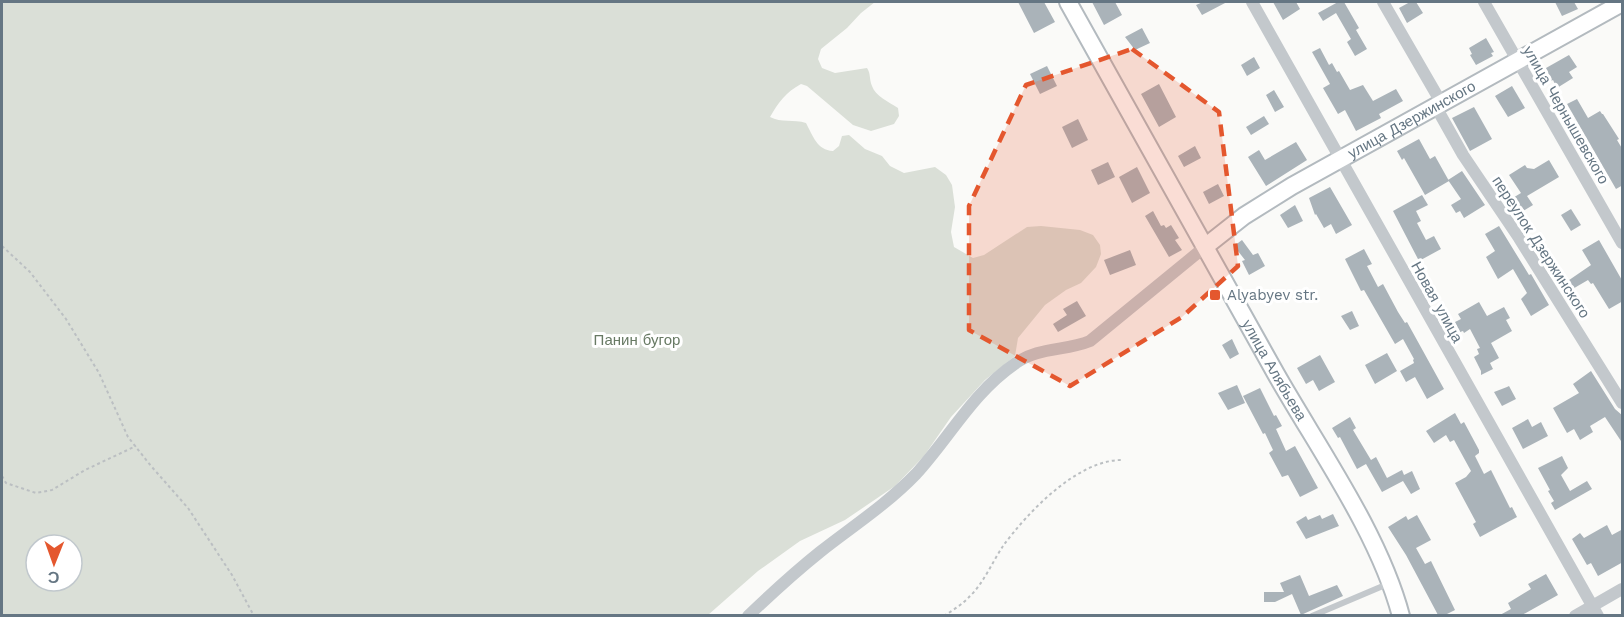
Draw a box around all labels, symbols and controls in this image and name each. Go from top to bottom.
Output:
street label: улица Чернышевского [1519,43,1613,187]
street label: улица Дзержинского [1345,77,1479,162]
street label: переулок Дзержинского [1488,173,1594,321]
street label: Новая улица [1407,258,1467,346]
place label: Alyabyev str. [1227,286,1318,304]
marker: Alyabyev str. [1208,288,1222,302]
street label: улица Алябьева [1238,316,1311,425]
park label: Панин бугор [594,331,680,349]
north arrow [24,533,84,593]
text: С [47,568,60,587]

